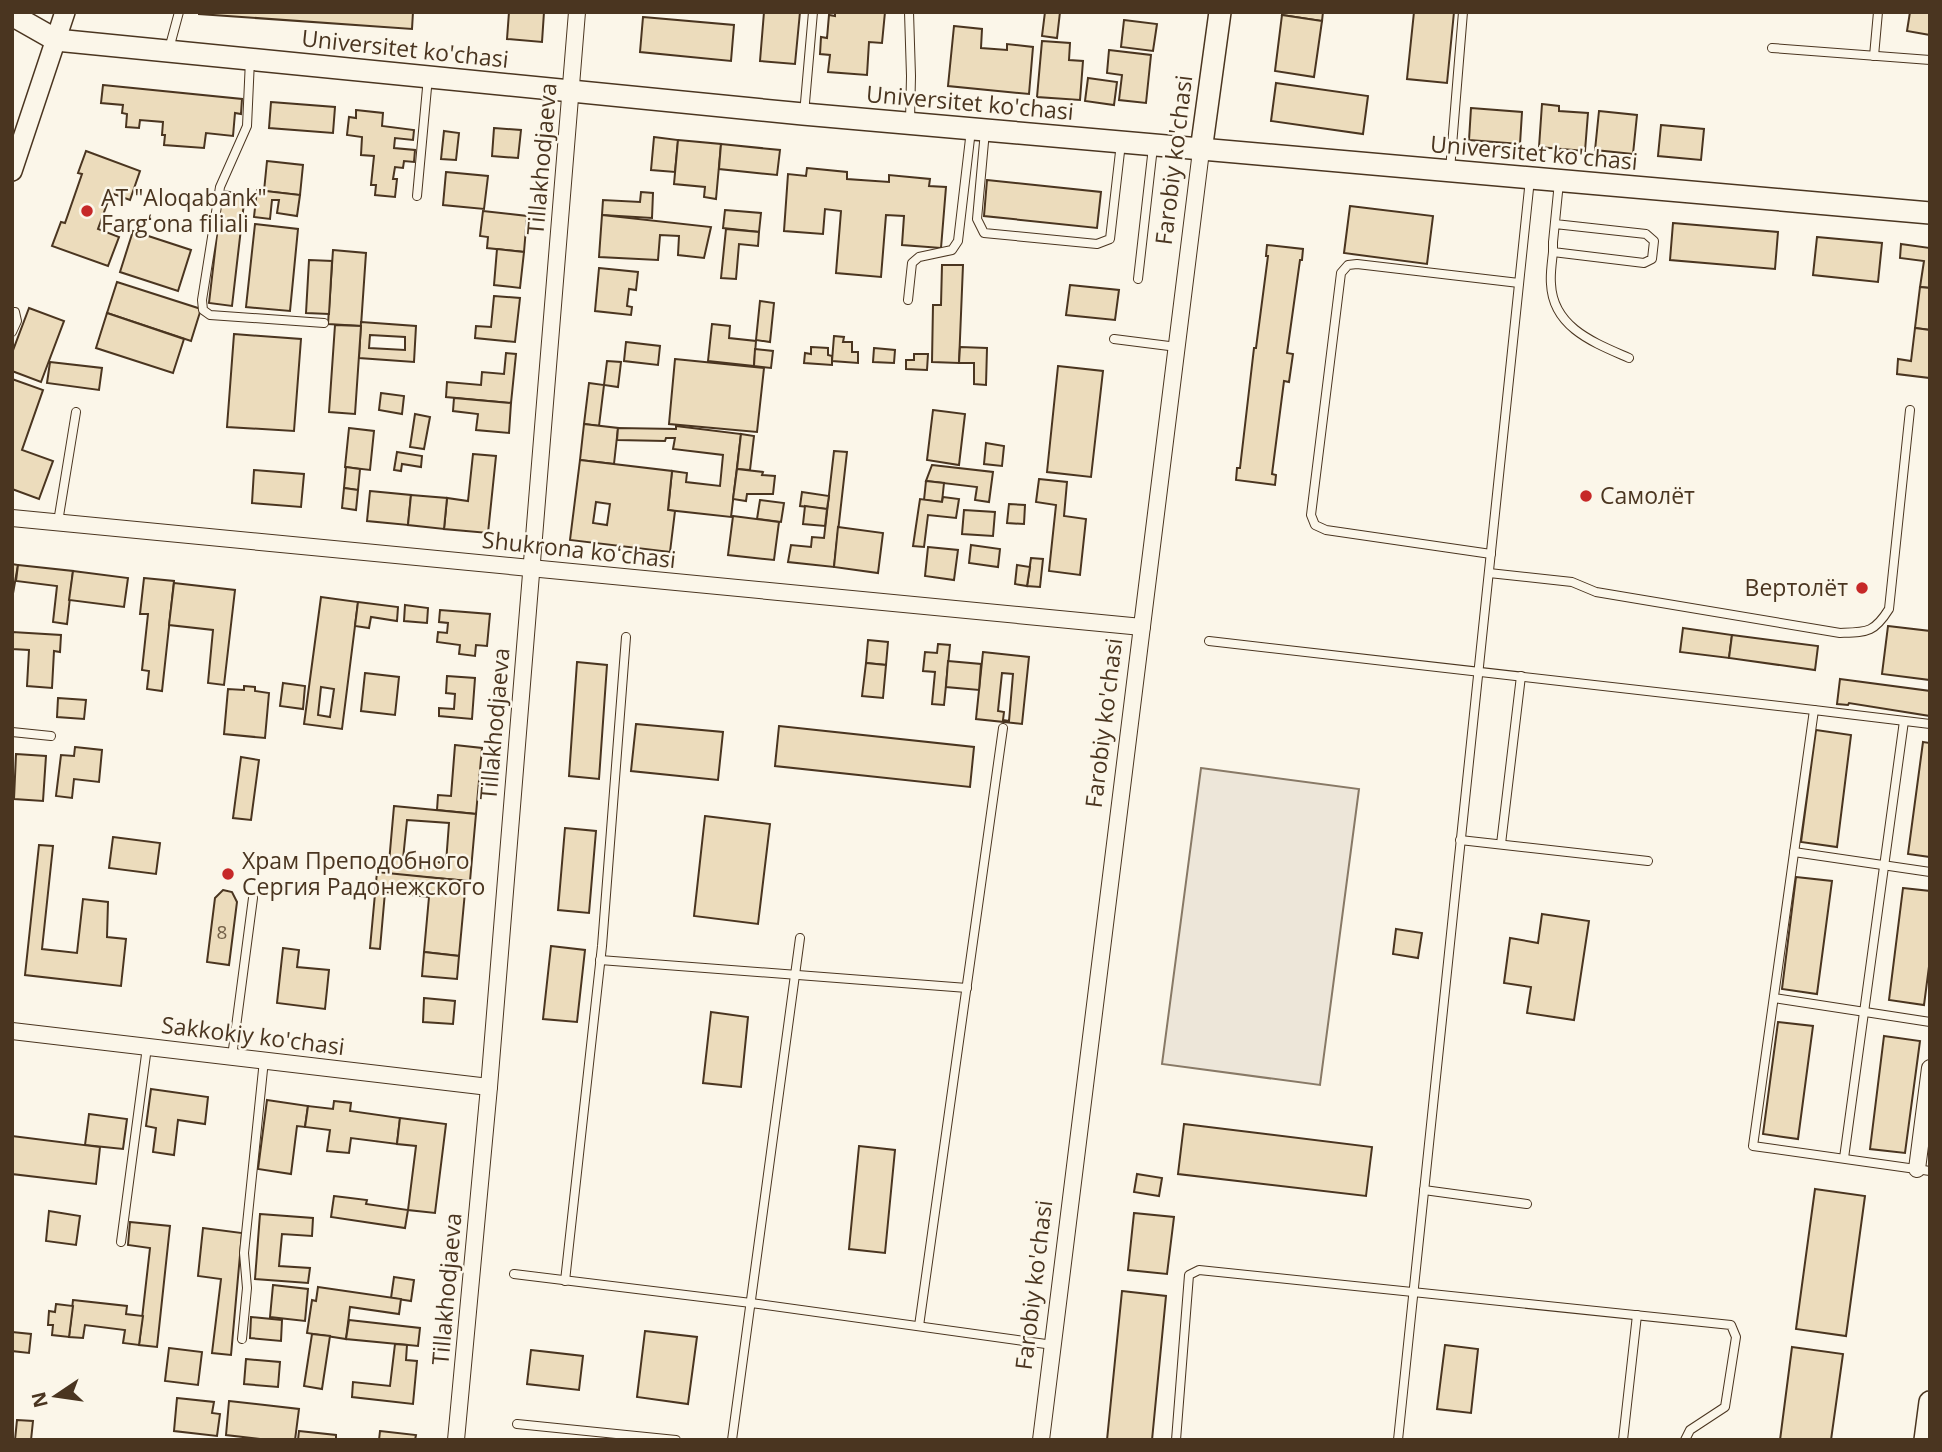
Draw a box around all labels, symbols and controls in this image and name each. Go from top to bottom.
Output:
street label: Universitet ko'chasi [300,21,510,75]
street label: Farobiy ko'chasi [1147,73,1199,247]
street label: Universitet ko'chasi [865,77,1075,127]
street label: Tillakhodjaeva [518,81,564,236]
street label: Universitet ko'chasi [1429,127,1639,177]
place label: AT "Aloqabank" Fargʻona filiali [101,181,267,239]
marker: AT "Aloqabank" Fargʻona filiali [79,203,95,219]
place label: Самолёт [1600,479,1695,511]
marker: Самолёт [1578,488,1594,504]
street label: Shukrona koʻchasi [481,523,678,575]
place label: Вертолёт [1745,571,1848,603]
marker: Вертолёт [1854,580,1870,596]
street label: Farobiy ko'chasi [1077,636,1129,810]
street label: Tillakhodjaeva [471,646,517,801]
place label: Храм Преподобного Сергия Радонежского [242,844,485,902]
marker: Храм Преподобного Сергия Радонежского [220,866,236,882]
house number: 8 [217,919,227,945]
street label: Sakkokiy ko'chasi [160,1008,347,1062]
street label: Farobiy ko'chasi [1007,1198,1059,1372]
street label: Tillakhodjaeva [423,1211,469,1366]
north arrow [21,1361,91,1431]
text: N [25,1389,54,1410]

